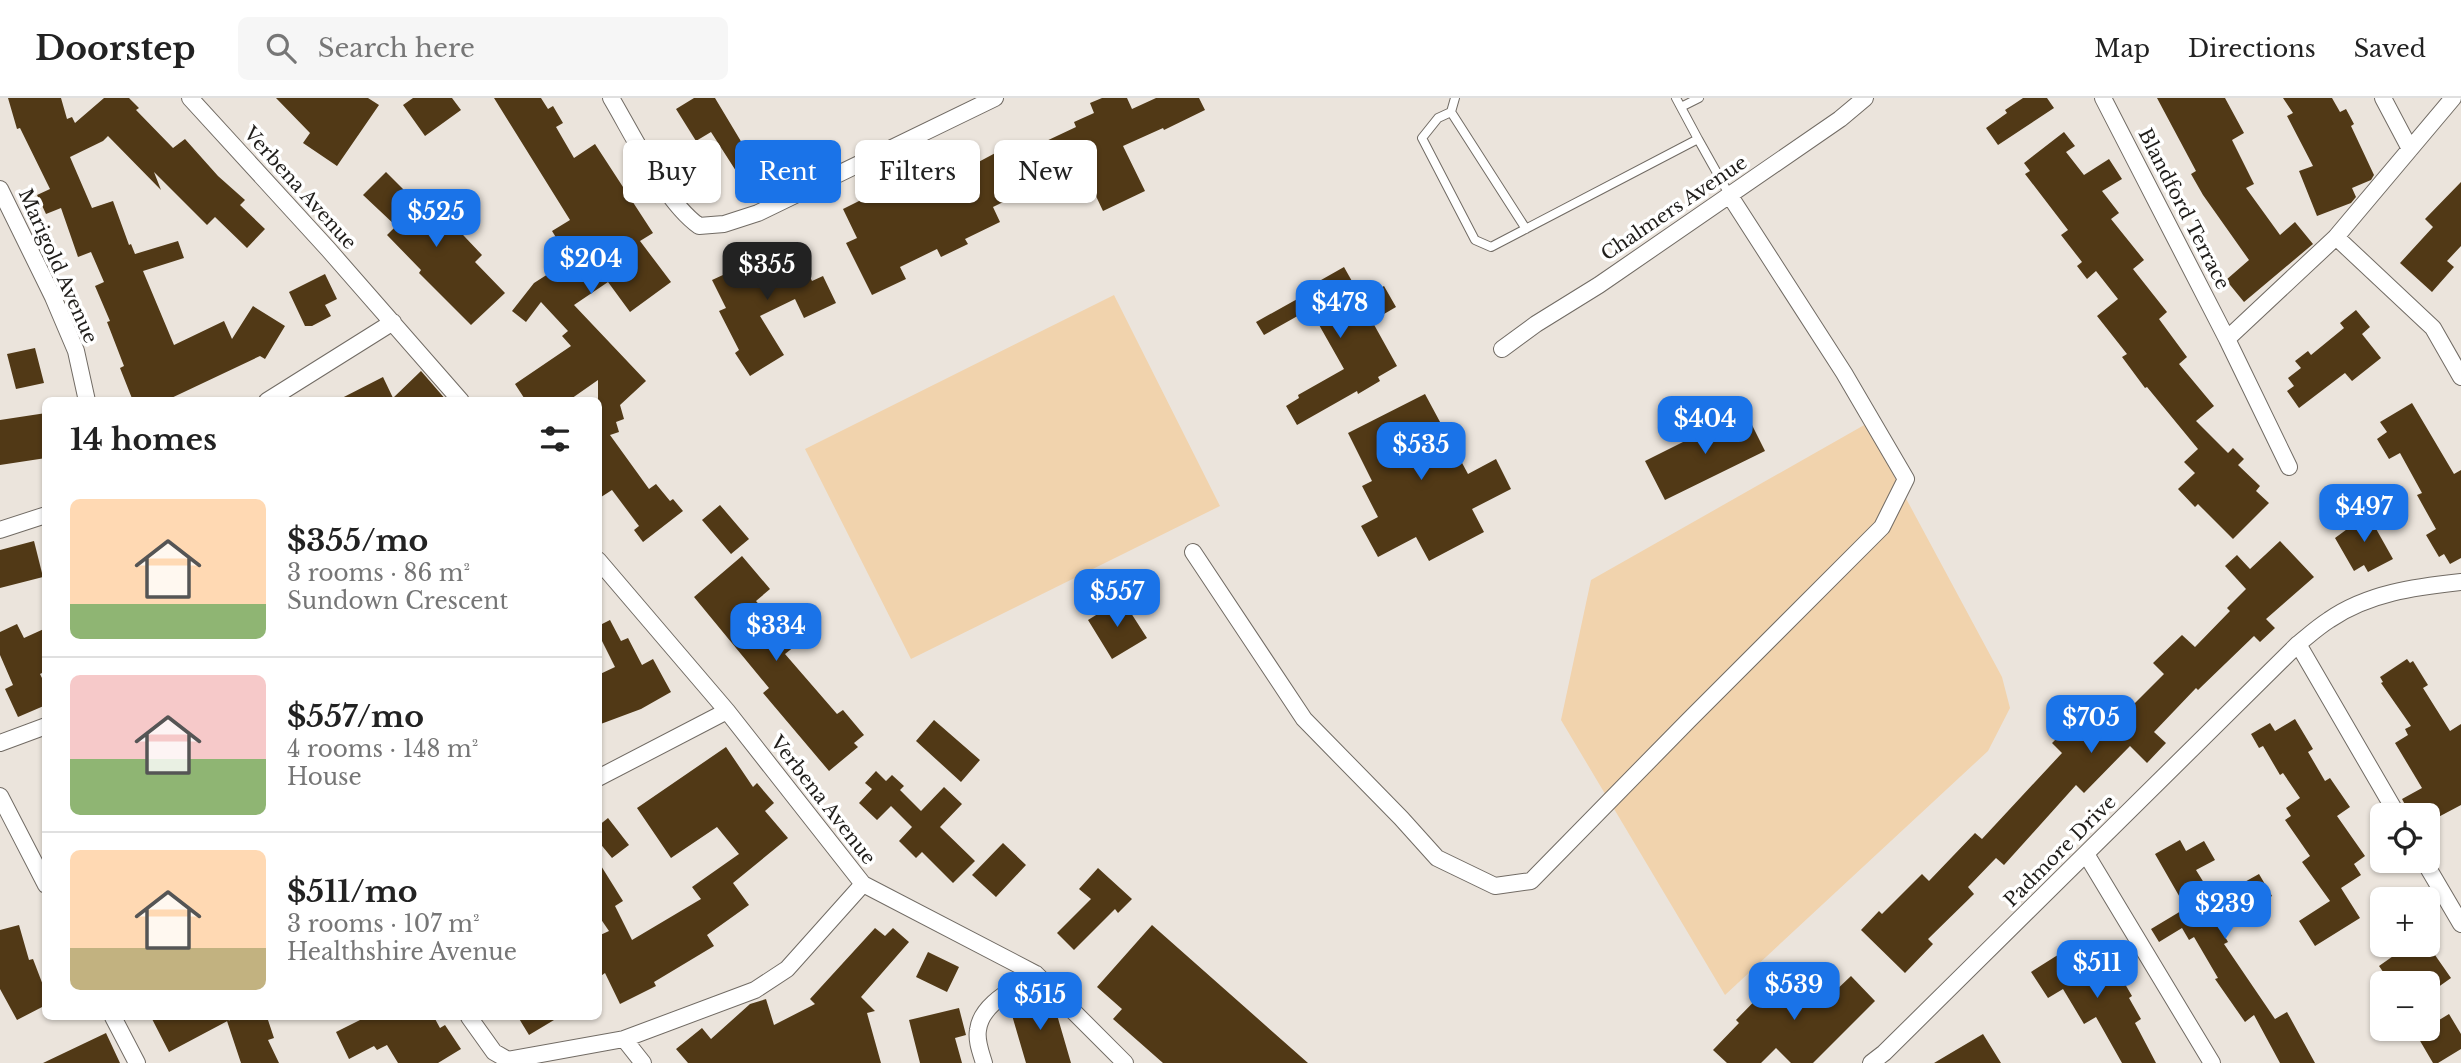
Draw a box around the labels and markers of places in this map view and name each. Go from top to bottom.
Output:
pin: $525 [395,190,477,249]
pin: $204 [550,236,632,296]
pin: $355 [726,242,808,302]
pin: $478 [1299,280,1381,340]
pin: $404 [1664,396,1746,456]
pin: $535 [1380,422,1462,482]
pin: $497 [2323,484,2405,544]
pin: $557 [1076,570,1158,629]
pin: $334 [735,603,817,663]
pin: $705 [2050,696,2132,755]
pin: $239 [2184,882,2266,941]
pin: $511 [2056,940,2138,1000]
pin: $539 [1753,962,1835,1022]
pin: $515 [999,972,1081,1032]

